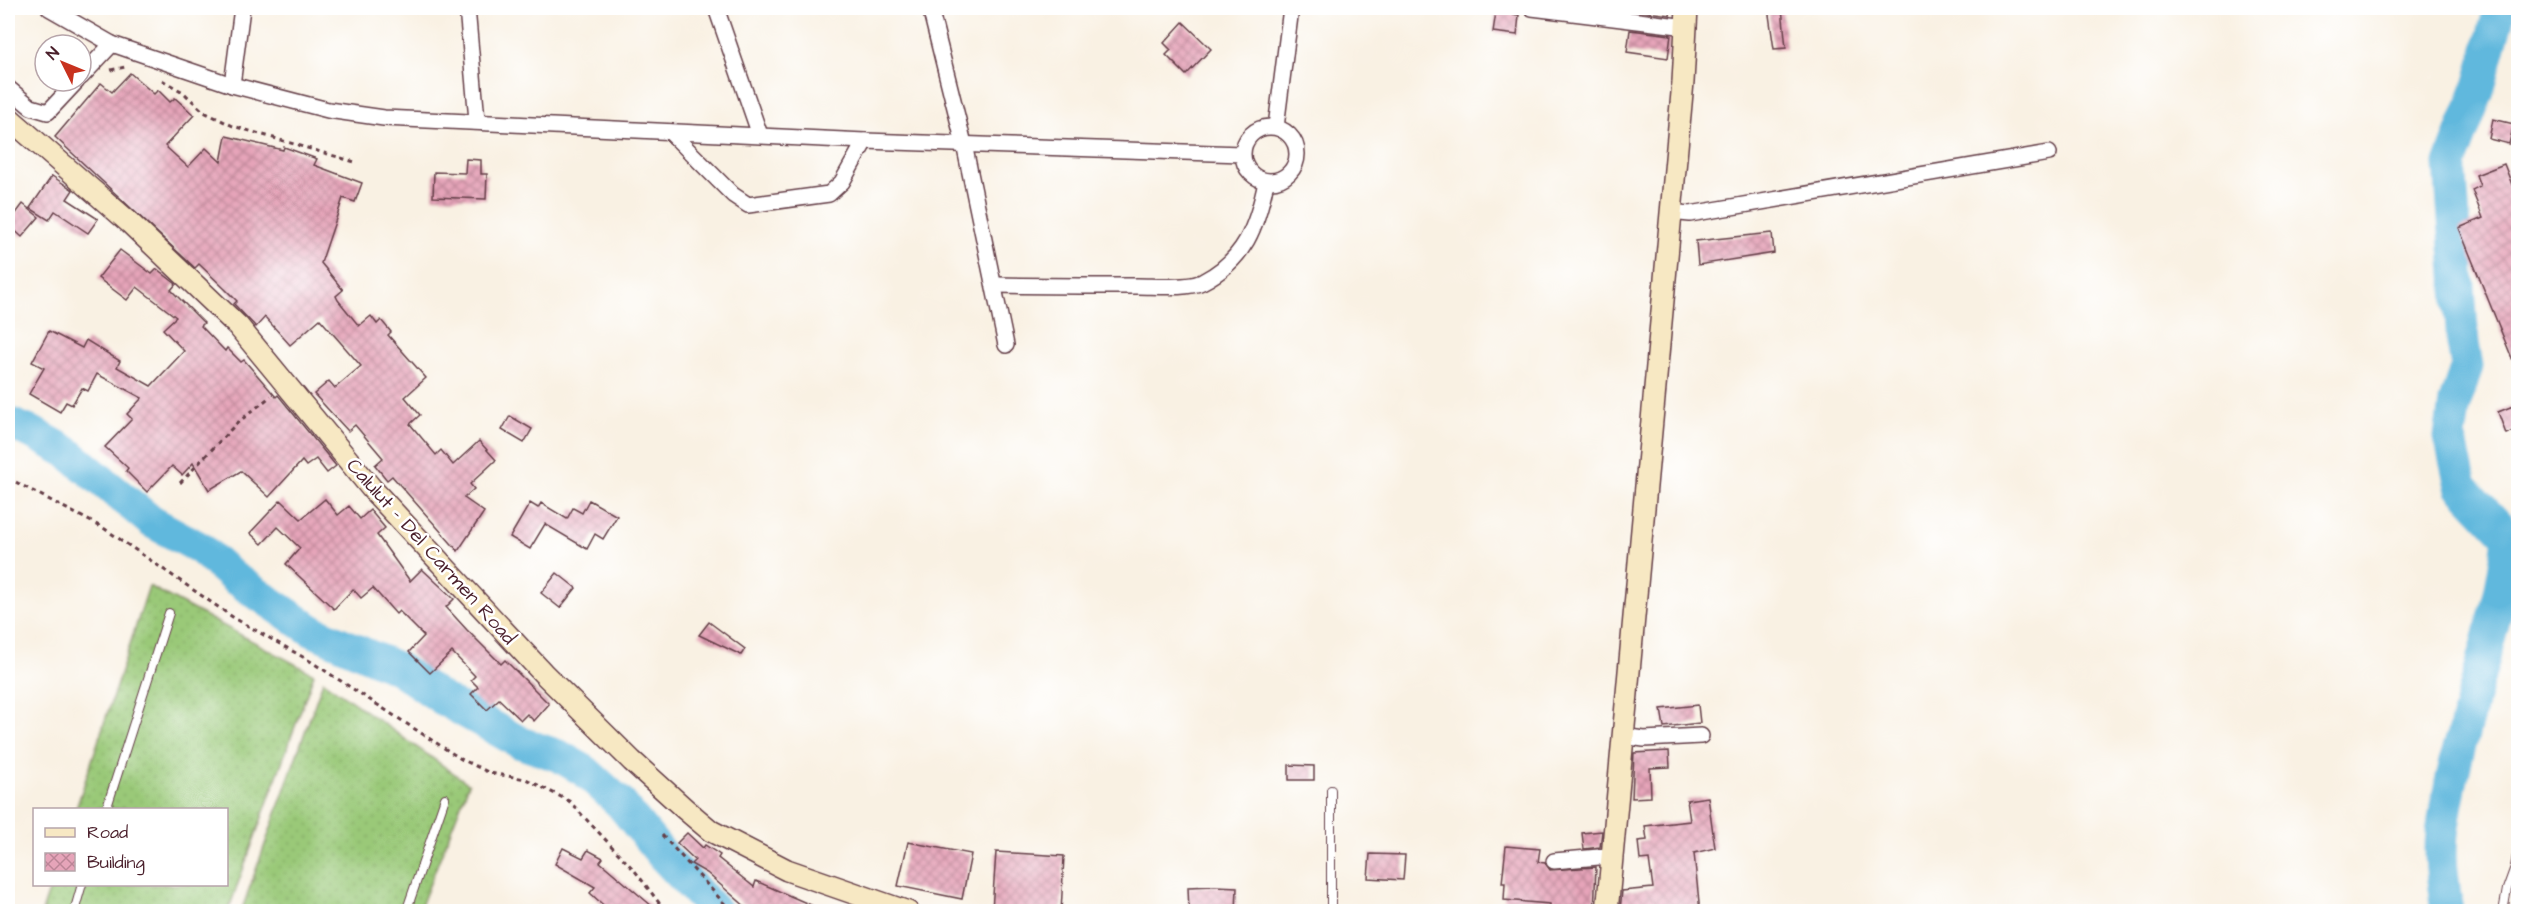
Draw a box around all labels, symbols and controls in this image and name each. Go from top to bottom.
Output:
north arrow [33,33,93,93]
text: N [41,42,64,65]
street label: Calulut - Del Carmen Road [340,452,523,651]
legend [33,808,228,886]
text: Road [87,820,128,845]
text: Building [87,850,145,876]

